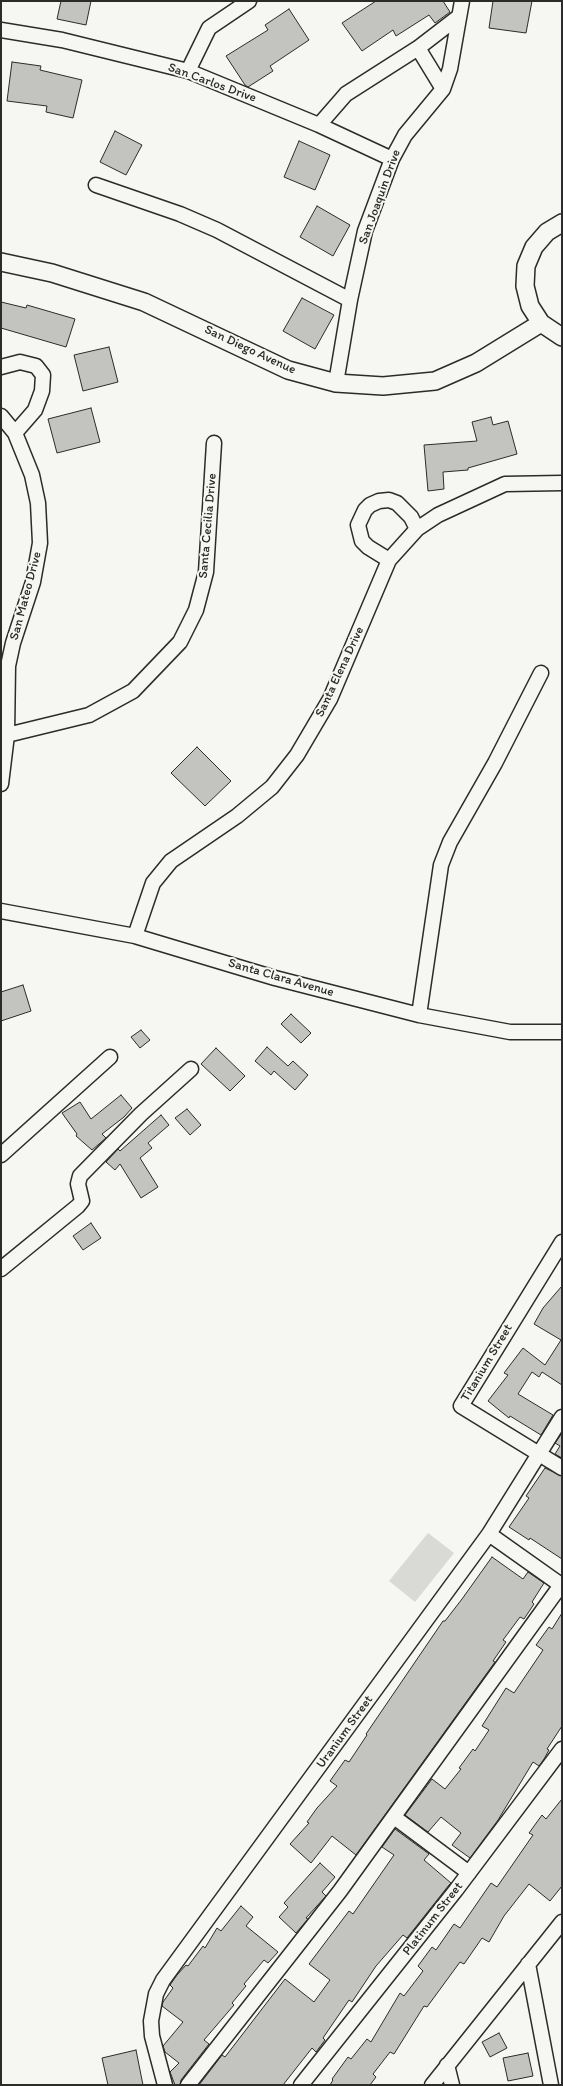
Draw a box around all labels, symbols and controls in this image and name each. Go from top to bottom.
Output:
street label: San Carlos Drive [166,60,258,106]
street label: San Joaquin Drive [356,147,404,247]
street label: San Diego Avenue [202,322,298,378]
street label: Santa Cecilia Drive [196,473,220,579]
street label: San Mateo Drive [7,550,45,642]
street label: Santa Elena Drive [312,624,368,720]
street label: Santa Clara Avenue [226,955,336,1001]
street label: Titanium Street [458,1321,516,1405]
street label: Uranium Street [313,1693,377,1771]
street label: Platinum Street [399,1879,467,1959]

